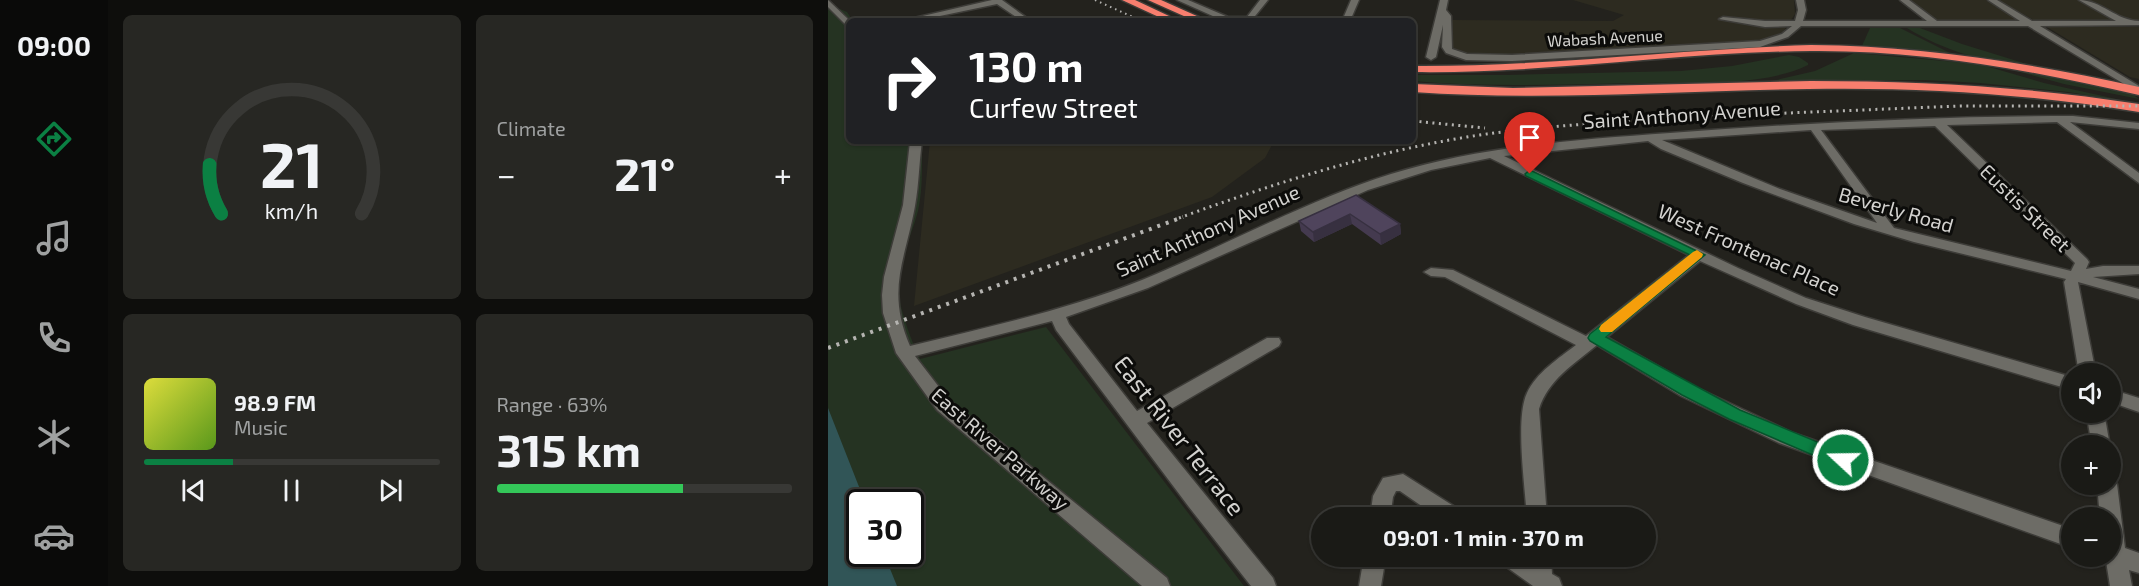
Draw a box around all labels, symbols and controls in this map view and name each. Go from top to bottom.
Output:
street label: Wabash Avenue [1547,25,1663,50]
text: 09:00 [17,29,91,61]
text: 130 m [969,40,1084,90]
icon: right [870,42,948,120]
text: Curfew Street [969,91,1138,123]
street label: Saint Anthony Avenue [1582,95,1781,133]
pin [1504,112,1555,174]
text: Climate [497,116,566,140]
icon: directions [33,118,75,160]
icon: arrive [1513,121,1546,154]
text: 21 [260,126,323,201]
text: 21° [614,146,675,200]
text: − [497,154,516,194]
text: + [774,154,792,194]
street label: Eustis Street [1976,159,2076,256]
street label: Saint Anthony Avenue [1112,179,1303,281]
street label: Beverly Road [1836,181,1957,237]
text: km/h [265,198,318,223]
street label: West Frontenac Place [1655,198,1844,300]
icon: music [33,217,75,259]
icon: phone [33,317,75,359]
street label: East River Terrace [1109,350,1251,521]
map controls [2061,363,2121,567]
button: sound [2061,363,2121,423]
street label: East River Parkway [927,382,1074,515]
text: 98.9 FM [234,389,316,415]
text: Range · 63% [497,392,607,416]
text: Music [234,415,288,439]
icon: climate [33,416,75,458]
text: 315 km [497,422,641,476]
position arrow [1811,428,1875,492]
button: + [2061,435,2121,495]
icon: previous [177,474,210,507]
icon: pause [275,474,308,507]
icon: next [374,474,407,507]
speed limit sign: 30 [846,489,924,567]
button: − [2061,507,2121,567]
icon: car [33,515,75,557]
text: 09:01 · 1 min · 370 m [1383,524,1584,550]

